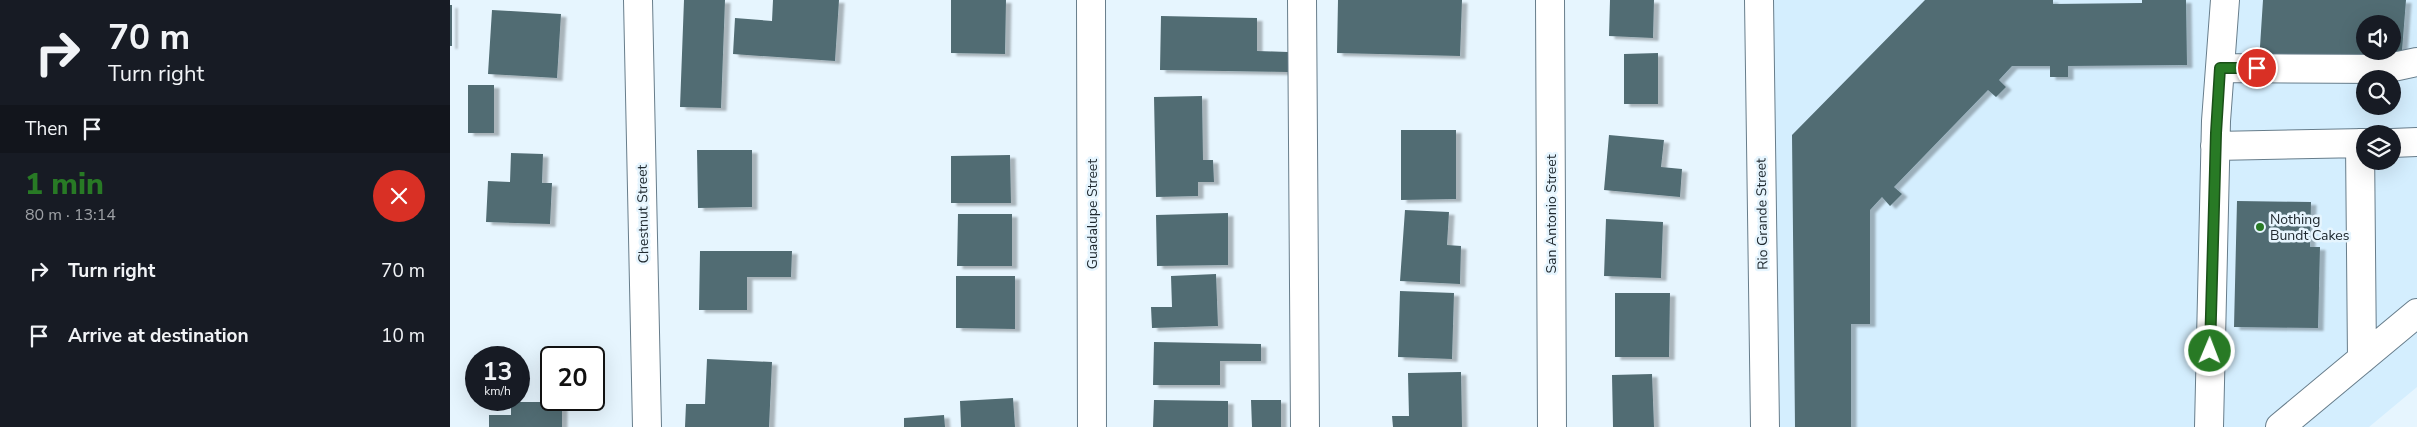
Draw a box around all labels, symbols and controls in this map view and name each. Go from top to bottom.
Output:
text: 70 m [108,14,190,61]
map controls [2356,15,2401,170]
button: sound [2356,15,2401,60]
icon: right [25,20,90,85]
pin [2236,47,2278,89]
icon: arrive [2243,54,2271,82]
text: Turn right [108,59,204,89]
button: search [2356,70,2401,115]
icon: arrive [78,115,106,143]
text: Then [25,116,68,142]
button: layers [2356,125,2401,170]
street label: San Antonio Street [1542,154,1561,274]
street label: Rio Grande Street [1752,158,1772,270]
street label: Guadalupe Street [1083,159,1102,269]
text: 1 min [25,164,104,205]
street label: Chestnut Street [633,164,653,264]
button: close [373,170,425,222]
text: 80 m · 13:14 [25,204,116,226]
place label: Nothing Bundt Cakes [2270,210,2350,245]
marker: Nothing Bundt Cakes [2254,221,2266,233]
icon: right [25,257,53,285]
text: Turn right [68,258,155,284]
text: 70 m [381,258,425,284]
icon: arrive [25,322,53,350]
text: Arrive at destination [68,323,249,349]
text: 10 m [381,323,425,349]
position arrow [2183,324,2235,376]
speed limit sign: 20 [540,346,605,411]
text: 13 [482,355,513,389]
text: km/h [484,383,511,399]

